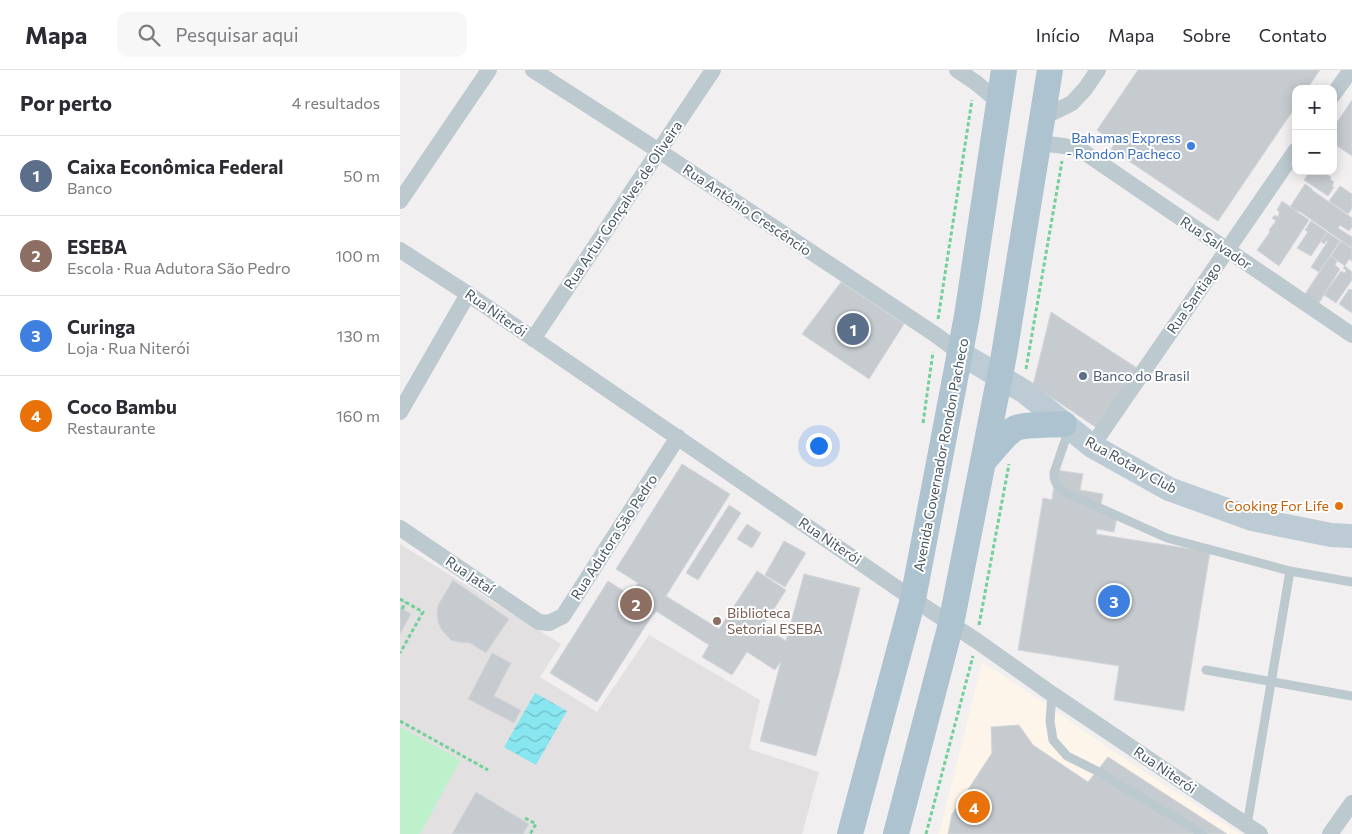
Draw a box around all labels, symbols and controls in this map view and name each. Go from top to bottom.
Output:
search box [117,12,467,57]
text: Mapa [25,20,87,49]
icon: search [135,21,163,49]
text: Pesquisar aqui [175,23,299,46]
text: Início [1036,24,1080,46]
text: Mapa [1108,24,1154,46]
text: Sobre [1182,24,1231,46]
text: Contato [1259,24,1327,46]
map controls [1292,85,1337,175]
button: + [1292,85,1337,130]
text: Por perto [20,90,112,115]
text: 4 resultados [292,93,380,112]
street label: Rua Artur Gonçalves de Oliveira [560,117,685,292]
place label: Bahamas Express - Rondon Pacheco [1066,129,1181,162]
button: − [1292,130,1337,175]
marker: Bahamas Express - Rondon Pacheco [1185,140,1197,152]
text: Caixa Econômica Federal [67,155,283,178]
street label: Rua Antônio Crescêncio [680,160,815,259]
text: 1 [32,166,40,185]
text: 50 m [343,166,380,185]
text: Banco [67,178,112,197]
street label: Rua Salvador [1177,212,1256,273]
text: ESEBA [67,235,127,258]
text: 2 [31,246,41,265]
text: 100 m [335,246,380,265]
text: Escola · Rua Adutora São Pedro [67,258,290,277]
street label: Rua Santiago [1163,259,1224,337]
street label: Rua Niterói [462,285,530,340]
pin: 1 [837,310,869,348]
text: Curinga [67,315,135,338]
text: 3 [31,326,41,345]
text: 130 m [337,326,380,345]
street label: Avenida Governador Rondon Pacheco [909,337,972,573]
text: Loja · Rua Niterói [67,338,190,357]
place label: Banco do Brasil [1093,367,1190,384]
marker: Banco do Brasil [1077,370,1089,382]
text: Coco Bambu [67,395,177,418]
text: 4 [31,406,41,425]
text: 160 m [336,406,380,425]
text: Restaurante [67,418,155,437]
street label: Rua Rotary Club [1082,432,1180,497]
your location [806,433,832,459]
street label: Rua Adutora São Pedro [567,471,660,603]
place label: Cooking For Life [1225,497,1329,514]
marker: Cooking For Life [1333,500,1345,512]
street label: Rua Niterói [796,514,865,568]
street label: Rua Jataí [443,552,498,597]
pin: 3 [1098,582,1130,620]
pin: 2 [620,585,652,623]
place label: Biblioteca Setorial ESEBA [727,604,823,637]
marker: Biblioteca Setorial ESEBA [711,615,723,627]
street label: Rua Niterói [1131,743,1200,797]
pin: 4 [958,788,990,826]

